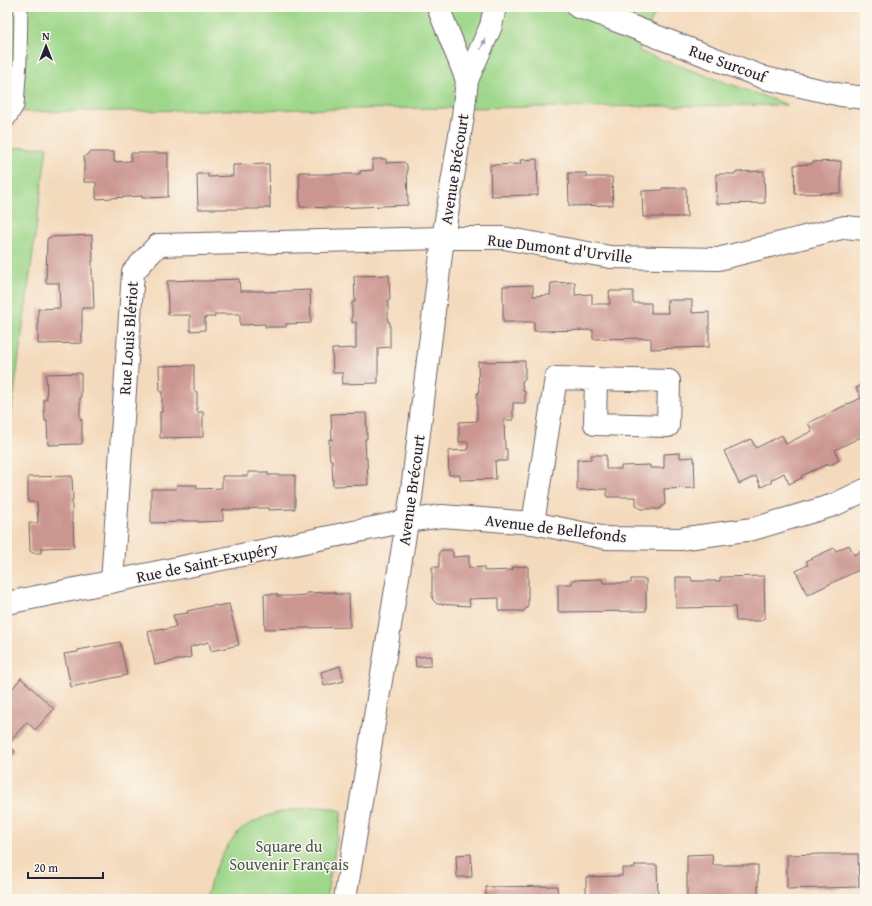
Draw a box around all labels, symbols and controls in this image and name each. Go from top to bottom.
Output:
north arrow [26,26,66,66]
text: N [42,28,50,44]
one-way arrow [480,38,486,50]
street label: Rue Surcouf [686,38,772,89]
street label: Avenue Brécourt [433,111,475,226]
street label: Rue Dumont d'Urville [486,227,634,269]
street label: Rue Louis Blériot [112,280,144,396]
street label: Avenue Brécourt [391,433,431,547]
street label: Avenue de Bellefonds [484,507,628,549]
street label: Rue de Saint-Exupéry [134,535,280,589]
park label: Square du Souvenir Français [229,834,349,876]
scale bar [28,854,103,880]
text: 20 m [34,859,58,876]

